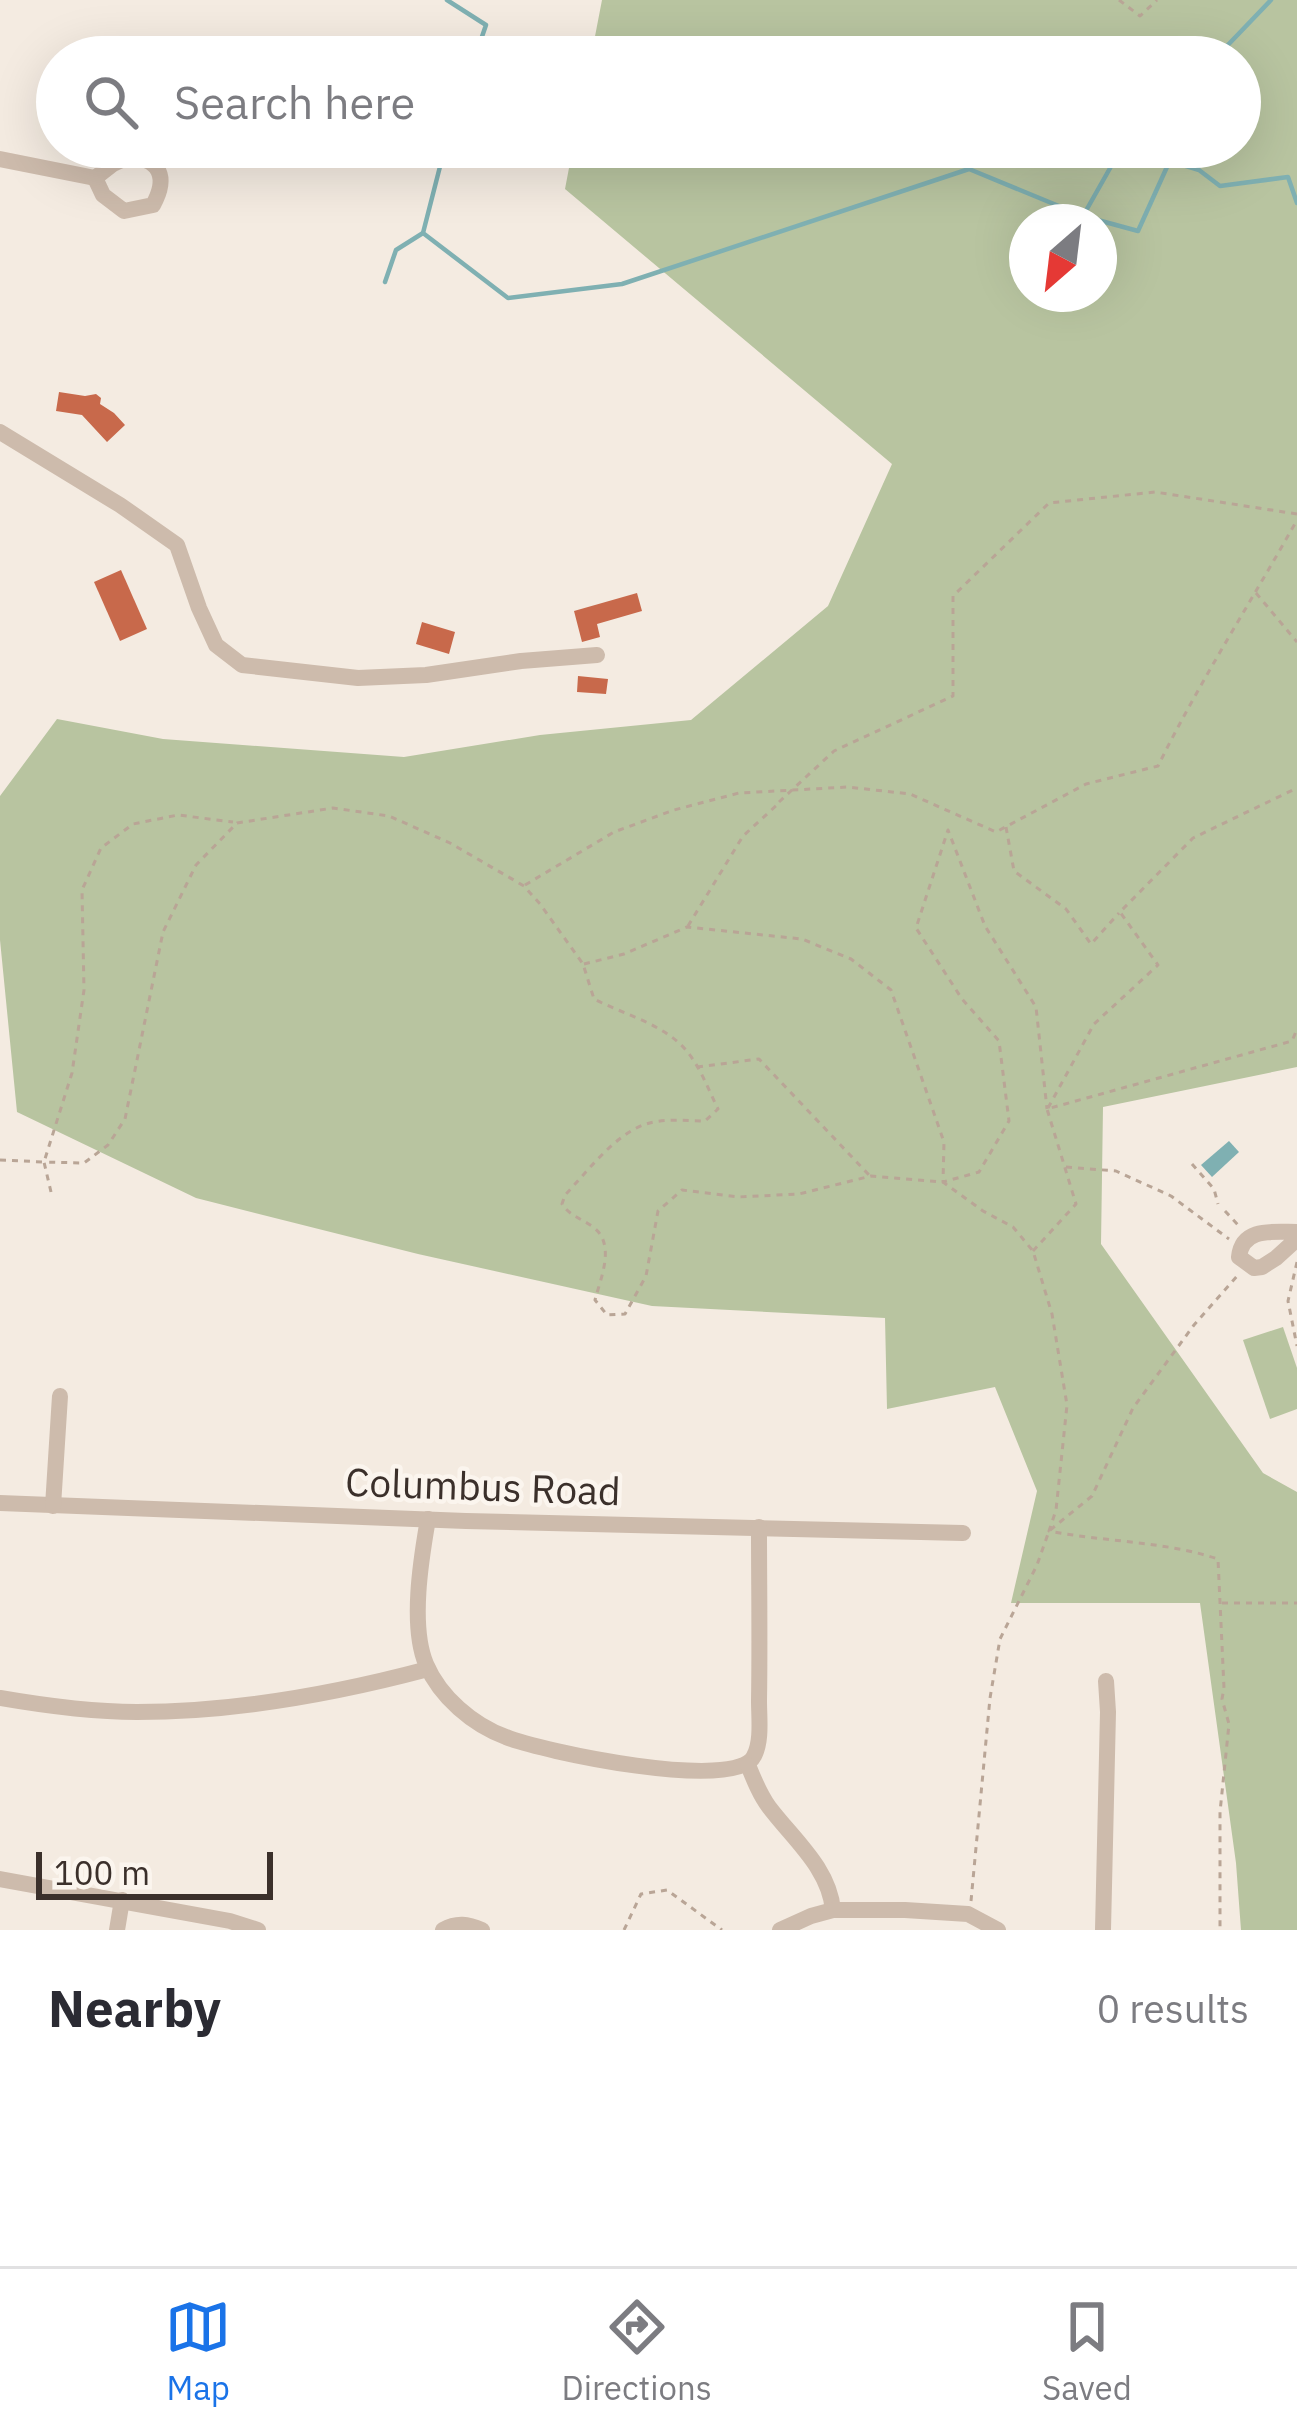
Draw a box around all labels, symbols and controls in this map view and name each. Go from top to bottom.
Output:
search box [36,36,1261,168]
icon: search [78,69,144,135]
text: Search here [174,73,415,131]
north arrow [1009,204,1117,312]
street label: Columbus Road [344,1456,622,1516]
scale bar [36,1846,273,1899]
text: 100 m [54,1851,150,1894]
text: Nearby [48,1975,221,2041]
text: 0 results [1097,1983,1249,2034]
tab: Map [165,2294,231,2409]
tab: Directions [562,2294,712,2409]
tab: Saved [1042,2294,1132,2409]

